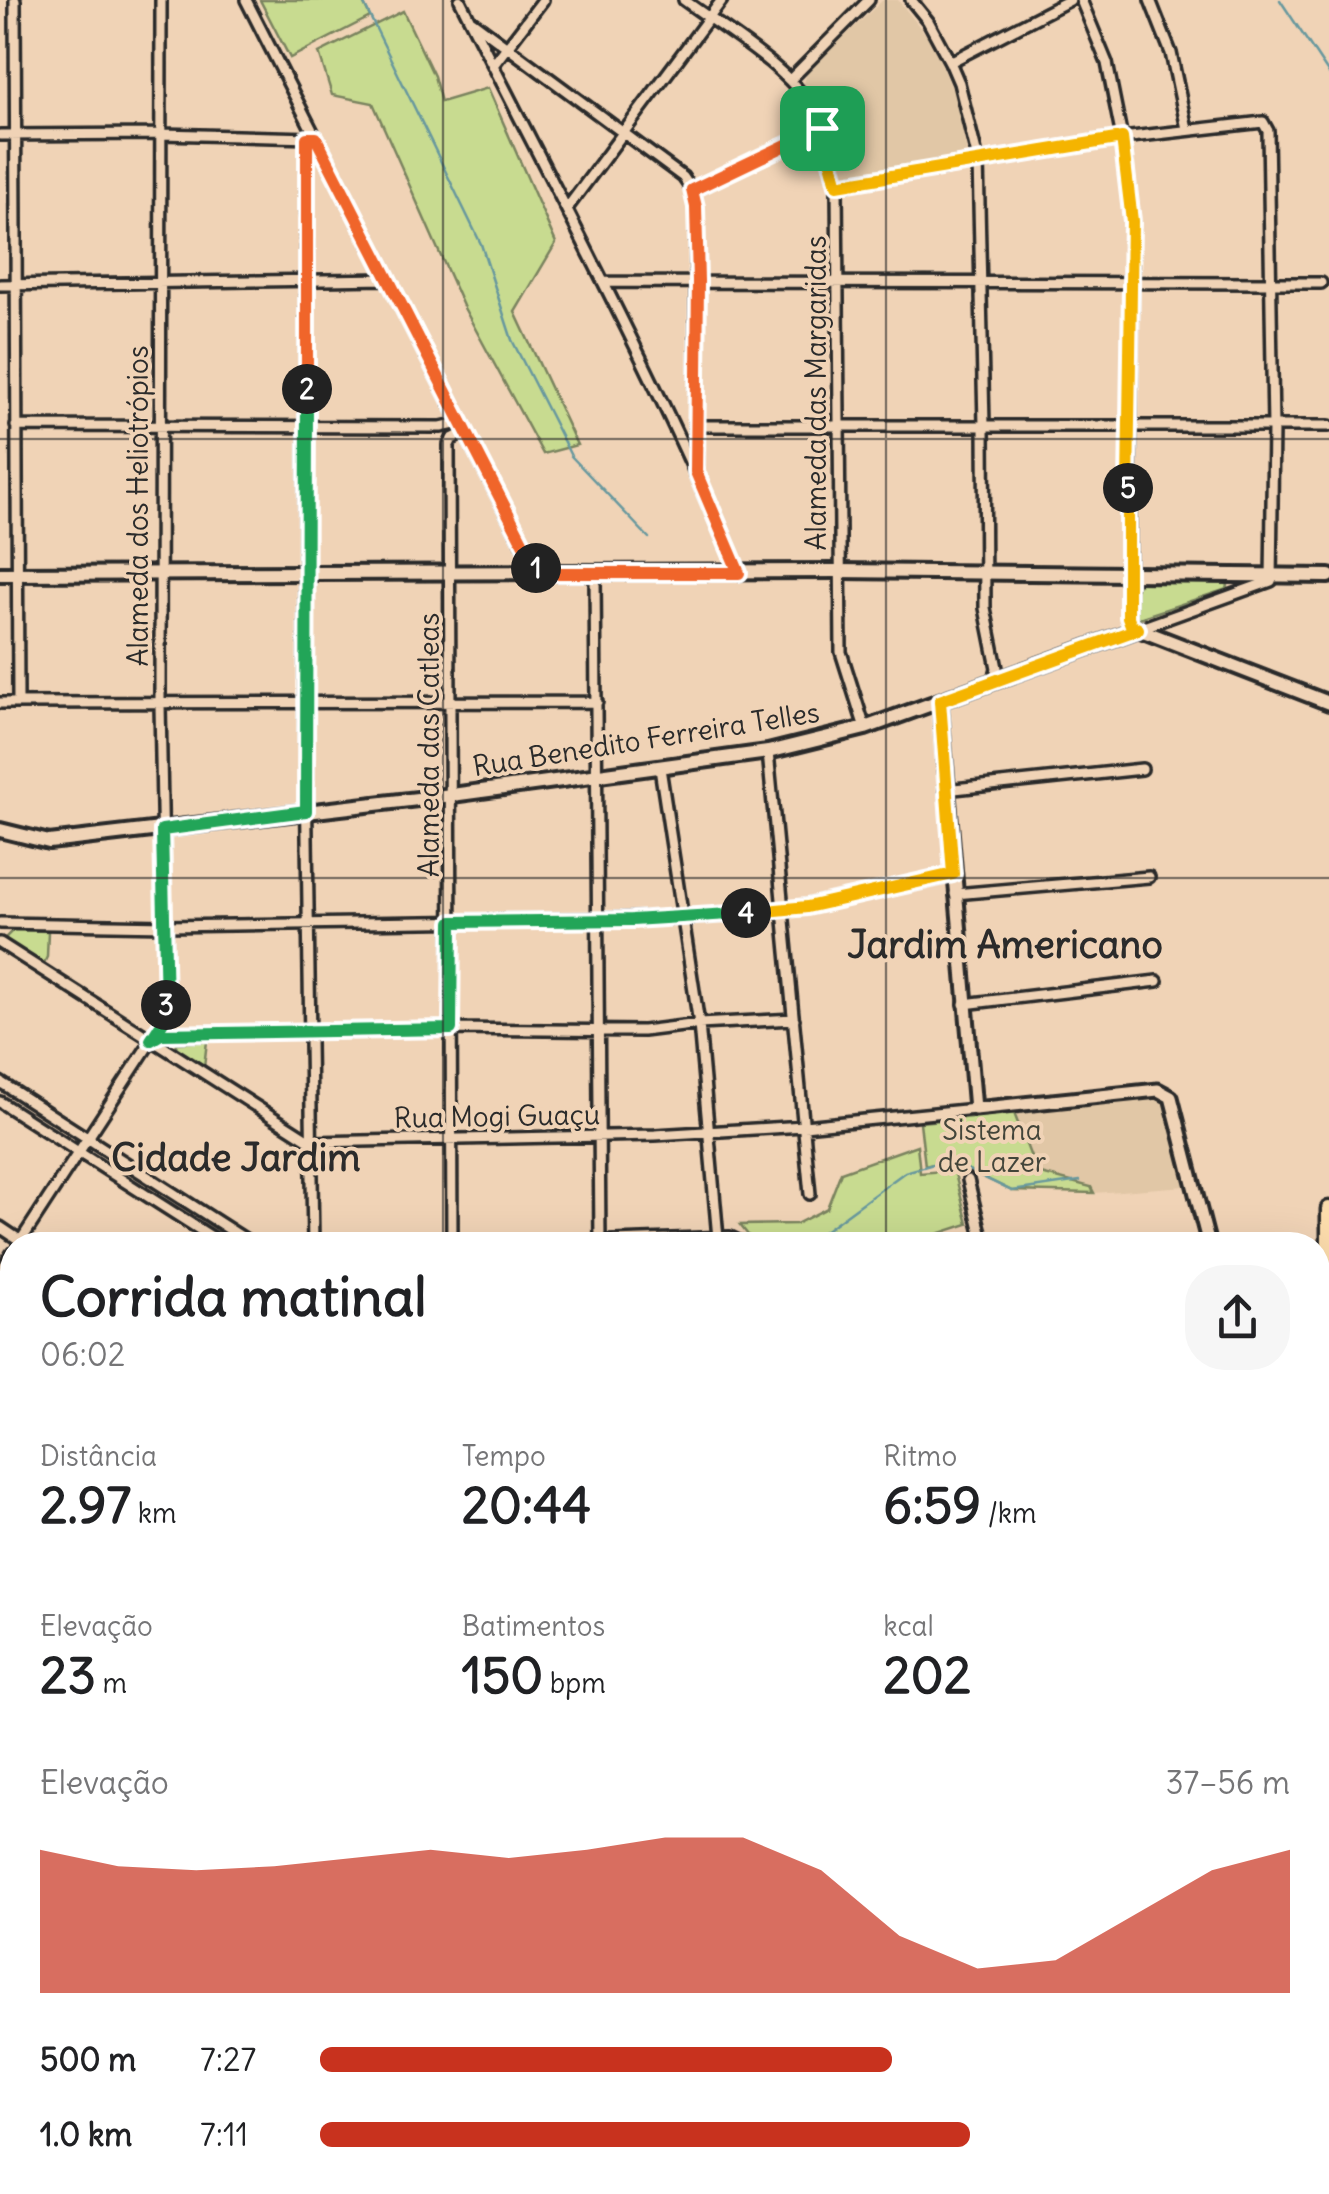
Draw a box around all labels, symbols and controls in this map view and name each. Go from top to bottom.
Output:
pin [780,86,865,171]
icon: arrive [795,101,850,156]
street label: Alameda das Margaridas [798,236,834,550]
street label: Alameda dos Heliotrópios [120,346,156,666]
pin: 2 [282,364,332,414]
text: 2 [299,371,315,407]
pin: 5 [1103,463,1153,513]
text: 5 [1120,470,1136,506]
pin: 1 [511,543,561,593]
text: 1 [530,550,542,586]
street label: Alameda das Catleas [411,613,447,877]
street label: Rua Benedito Ferreira Telles [470,694,822,784]
pin: 4 [721,888,771,938]
text: 4 [738,895,754,931]
district label: Jardim Americano [847,921,1163,968]
pin: 3 [141,980,191,1030]
text: 3 [158,987,174,1023]
street label: Rua Mogi Guaçu [394,1096,600,1136]
park label: Sistema de Lazer [938,1112,1046,1180]
district label: Cidade Jardim [111,1134,361,1181]
text: Corrida matinal [40,1262,427,1331]
button: share [1185,1265,1290,1370]
text: 06:02 [40,1334,125,1375]
text: Distância [40,1438,157,1474]
text: Tempo [462,1438,546,1474]
text: Ritmo [883,1438,957,1474]
text: 2.97 [40,1474,131,1537]
text: 20:44 [462,1474,591,1537]
text: 6:59 [883,1474,981,1537]
text: km [131,1495,177,1531]
text: /km [981,1495,1037,1531]
text: Elevação [40,1608,153,1644]
text: Batimentos [462,1608,605,1644]
text: kcal [883,1608,934,1644]
text: 23 [40,1644,96,1707]
text: 150 [462,1644,543,1707]
text: 202 [883,1644,971,1707]
text: m [96,1665,127,1701]
text: bpm [543,1665,606,1701]
text: Elevação [40,1762,169,1803]
text: 37–56 m [1165,1762,1290,1803]
text: 500 m [40,2039,136,2080]
text: 7:27 [200,2039,256,2080]
text: 1.0 km [40,2114,132,2155]
text: 7:11 [200,2114,248,2155]

